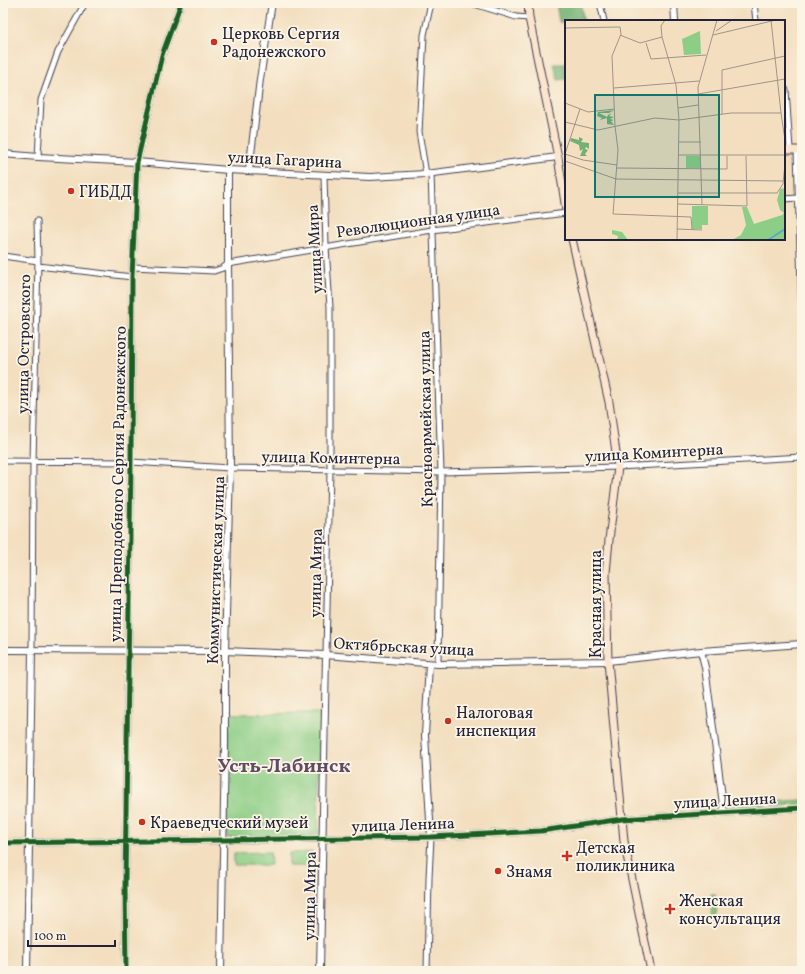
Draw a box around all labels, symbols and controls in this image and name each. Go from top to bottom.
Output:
inset map [565,20,785,240]
place label: Церковь Сергия Радонежского [222,24,340,64]
marker: Церковь Сергия Радонежского [209,37,219,47]
street label: улица Гагарина [227,147,343,175]
place label: ГИБДД [79,182,132,204]
marker: ГИБДД [66,186,76,196]
street label: Революционная улица [335,200,502,244]
street label: улица Мира [303,204,329,294]
street label: улица Островского [13,274,37,414]
street label: улица Преподобного Сергия Радонежского [105,326,133,642]
street label: Красноармейская улица [414,330,440,508]
street label: улица Коминтерна [584,439,724,469]
street label: улица Коминтерна [261,447,401,471]
street label: Коммунистическая улица [203,475,231,665]
street label: улица Мира [305,528,329,618]
street label: Красная улица [586,550,608,658]
street label: Октябрьская улица [333,633,475,663]
place label: Налоговая инспекция [456,703,536,743]
marker: Налоговая инспекция [443,716,453,726]
district label: Усть-Лабинск [218,753,350,781]
street label: улица Ленина [673,788,777,816]
place label: Краеведческий музей [150,813,309,835]
street label: улица Ленина [351,813,455,839]
marker: Краеведческий музей [137,817,147,827]
place label: Детская поликлиника [576,838,675,878]
marker: Детская поликлиника [561,850,573,862]
street label: улица Мира [299,851,323,941]
place label: Знамя [506,862,552,884]
marker: Знамя [493,866,503,876]
place label: Женская консультация [679,891,781,931]
marker: Женская консультация [664,903,676,915]
scale bar [28,922,115,948]
text: 100 m [34,929,67,945]

